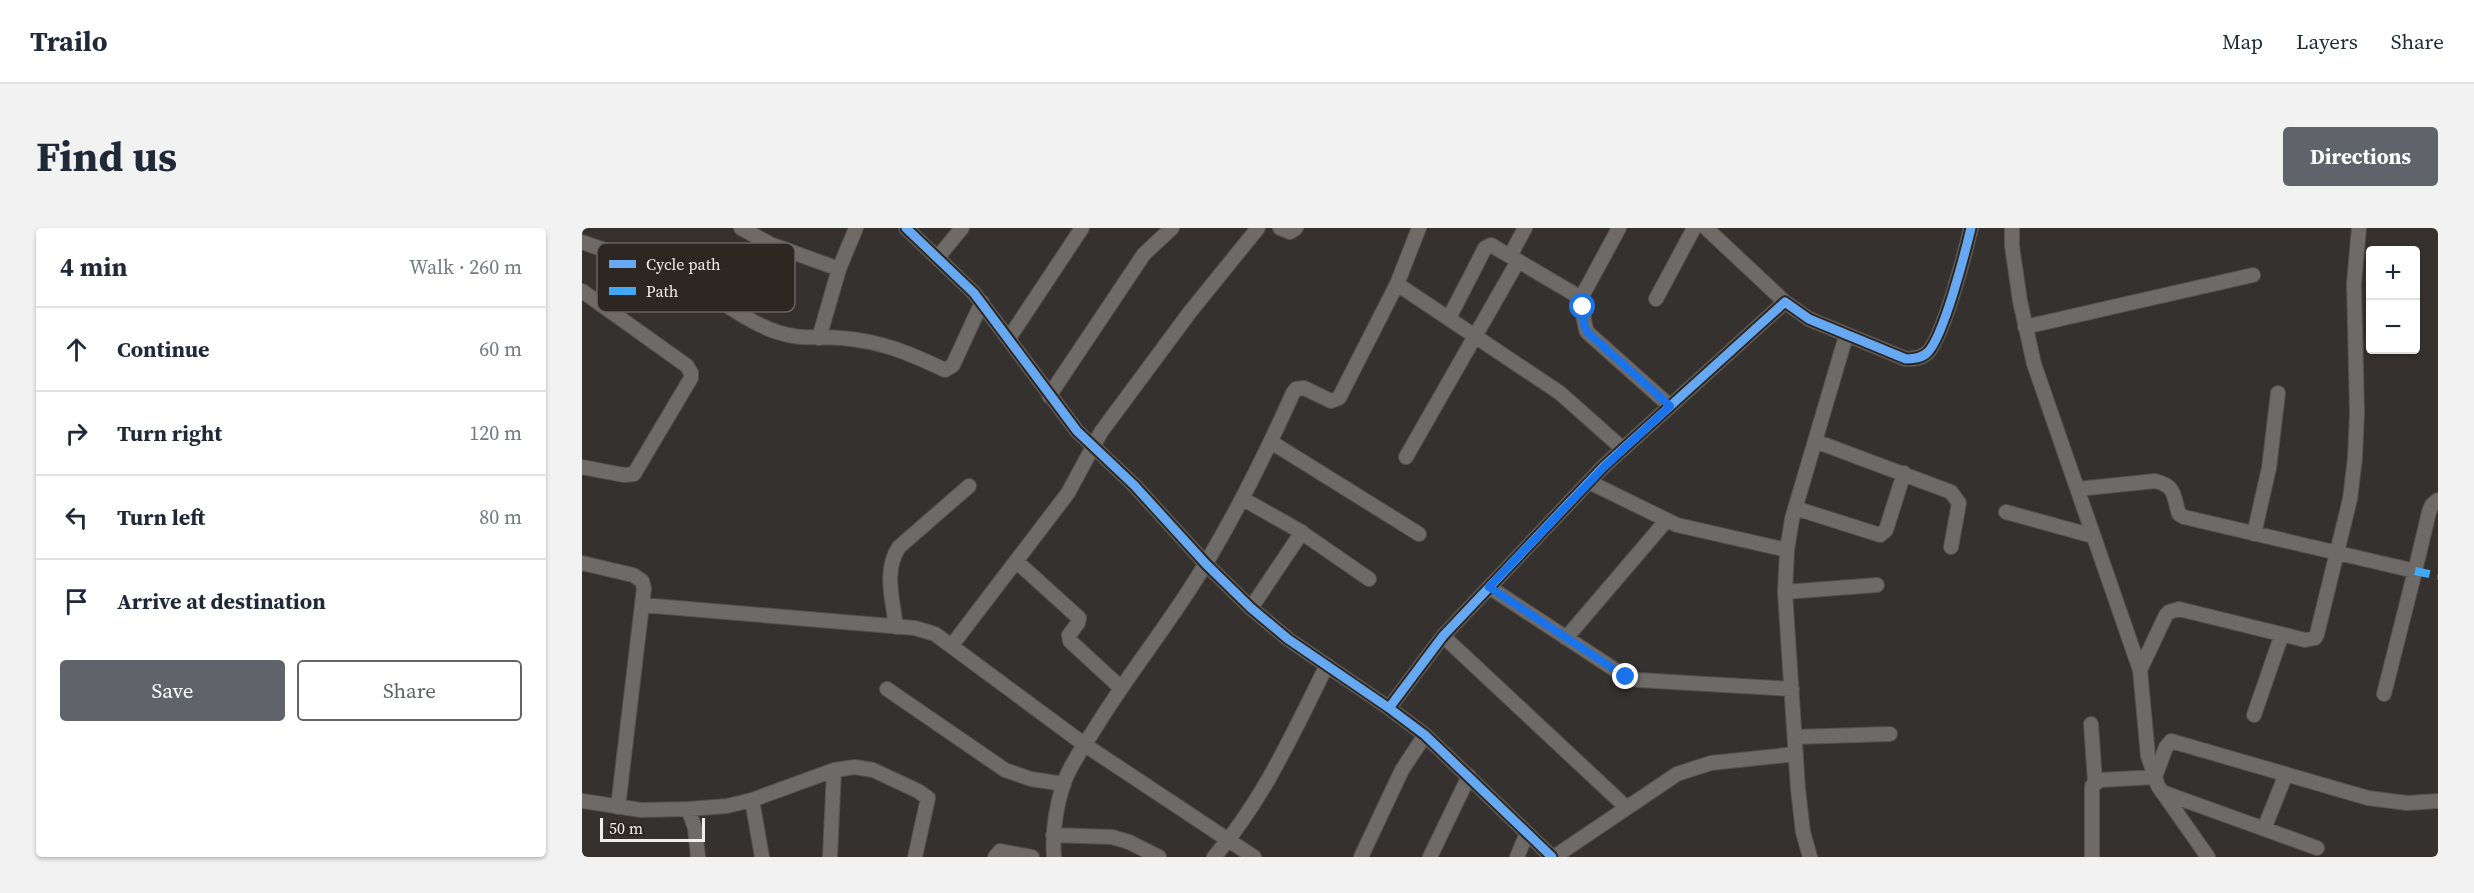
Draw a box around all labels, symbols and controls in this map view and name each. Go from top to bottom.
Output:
text: Trailo [30,22,108,60]
text: Map [2222,27,2263,56]
text: Layers [2296,27,2358,56]
text: Share [2391,27,2444,56]
text: Find us [36,127,177,185]
button: Directions [2283,127,2438,186]
legend [597,243,795,312]
map controls [2366,246,2420,354]
button: + [2366,246,2420,300]
text: 4 min [60,249,127,285]
text: Walk · 260 m [409,253,522,281]
text: Cycle path [646,253,721,275]
text: Path [646,280,679,302]
route start [1569,293,1595,319]
button: − [2366,300,2420,354]
icon: ahead [60,333,93,366]
text: Continue [117,334,210,364]
text: 60 m [479,335,522,363]
icon: right [60,417,93,450]
text: Turn right [117,418,222,448]
text: 120 m [469,419,522,447]
icon: left [60,501,93,534]
text: Turn left [117,502,205,532]
text: 80 m [479,503,522,531]
icon: arrive [60,585,93,618]
text: Arrive at destination [117,586,326,616]
button: Save [60,660,285,721]
button: Share [297,660,522,721]
route end [1612,663,1638,689]
scale bar [600,815,705,842]
text: 50 m [609,817,643,839]

